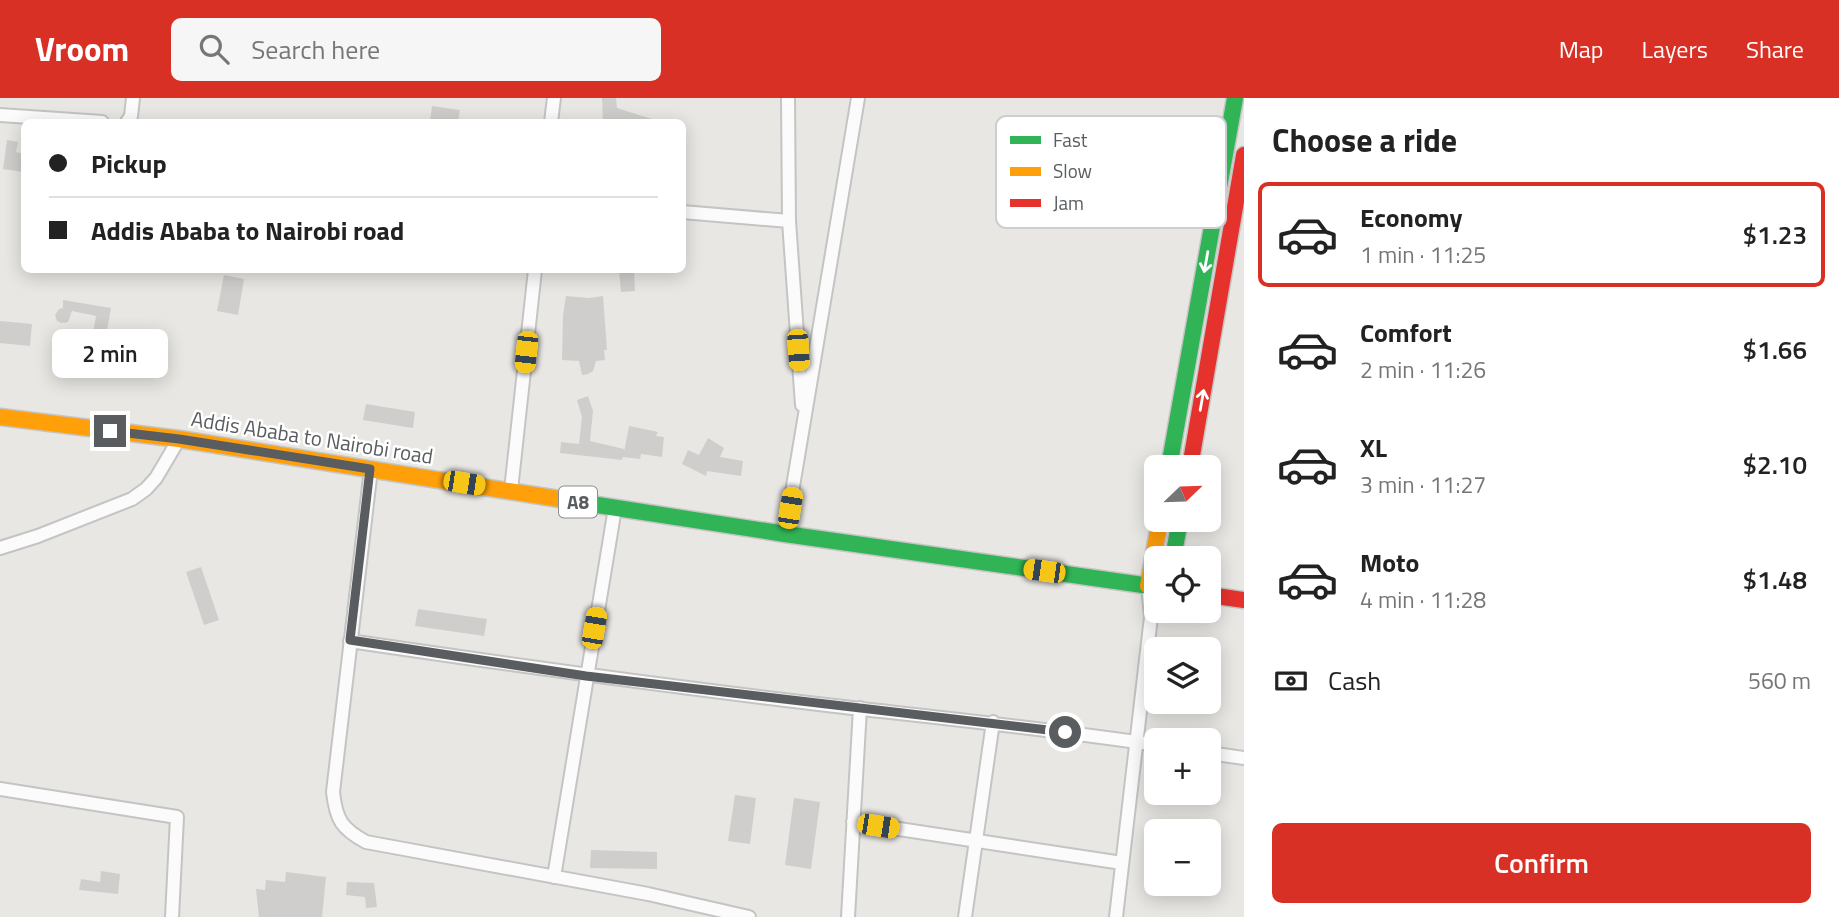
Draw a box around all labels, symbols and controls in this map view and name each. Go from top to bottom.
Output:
search box [171,18,661,81]
text: Vroom [35,24,129,74]
icon: search [195,30,233,68]
text: Search here [251,30,380,69]
text: Map [1559,31,1604,67]
text: Layers [1642,31,1708,67]
text: Share [1746,31,1804,67]
legend [996,116,1226,228]
text: Choose a ride [1272,116,1457,164]
text: Fast [1053,125,1088,154]
text: Pickup [91,144,167,183]
text: Slow [1053,156,1092,185]
text: Jam [1053,188,1084,217]
text: Economy [1360,198,1462,237]
icon: car [1276,203,1339,266]
text: Addis Ababa to Nairobi road [91,211,404,250]
text: $1.23 [1743,215,1807,254]
text: 1 min · 11:25 [1360,237,1486,272]
one-way arrow [1199,250,1213,273]
text: Comfort [1360,313,1452,352]
icon: car [1276,318,1339,381]
car [787,328,810,372]
callout: 2 min [52,330,168,378]
car [514,330,539,374]
text: $1.66 [1743,330,1807,369]
text: 2 min [82,336,138,371]
text: 2 min · 11:26 [1360,352,1486,387]
one-way arrow [1196,389,1209,412]
street label: Addis Ababa to Nairobi road [189,402,435,472]
route end [94,415,126,447]
text: XL [1360,428,1387,467]
icon: car [1276,433,1339,496]
text: $2.10 [1743,445,1807,484]
north arrow [1144,455,1222,532]
map controls [1144,455,1221,896]
text: 3 min · 11:27 [1360,467,1486,502]
car [442,469,487,497]
road number: A8 [559,486,597,518]
car [777,486,804,530]
text: Moto [1360,543,1419,582]
button: locate [1144,546,1221,623]
icon: car [1276,548,1339,611]
car [1022,558,1067,584]
text: $1.48 [1743,560,1807,599]
text: 4 min · 11:28 [1360,582,1486,617]
car [581,605,608,651]
button: layers [1144,637,1221,714]
text: Cash [1328,661,1381,700]
icon: cash [1272,662,1310,700]
text: 560 m [1748,663,1811,698]
route start [1049,716,1081,748]
button: + [1144,728,1221,805]
car [856,812,901,840]
button: − [1144,819,1221,896]
button: Confirm [1272,823,1811,903]

